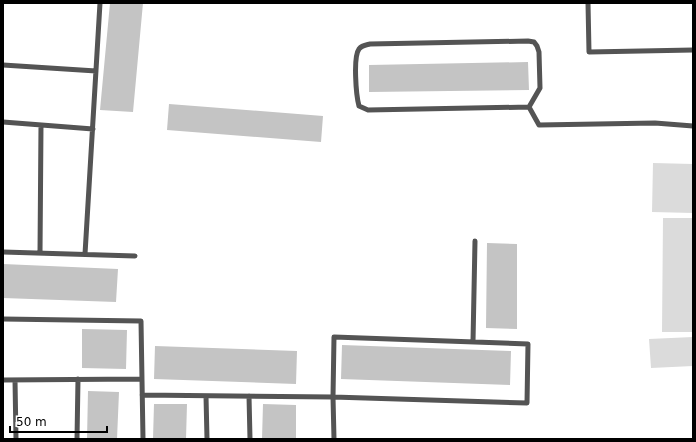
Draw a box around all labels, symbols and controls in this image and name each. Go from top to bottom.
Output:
scale bar [10,408,107,434]
text: 50 m [16,415,47,429]

